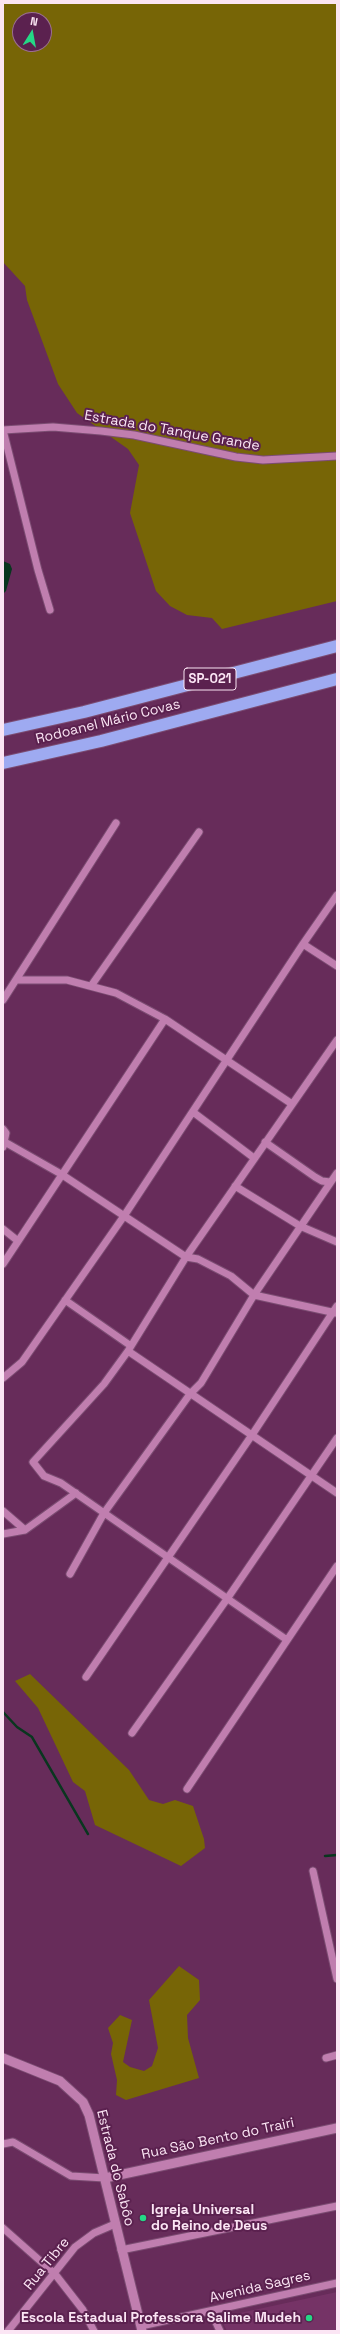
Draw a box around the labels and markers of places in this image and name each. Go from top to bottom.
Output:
place label: Igreja Universal do Reino de Deus [151,2202,267,2234]
marker: Igreja Universal do Reino de Deus [138,2213,148,2223]
place label: Escola Estadual Professora Salime Mudeh [21,2310,301,2326]
marker: Escola Estadual Professora Salime Mudeh [304,2313,314,2323]

